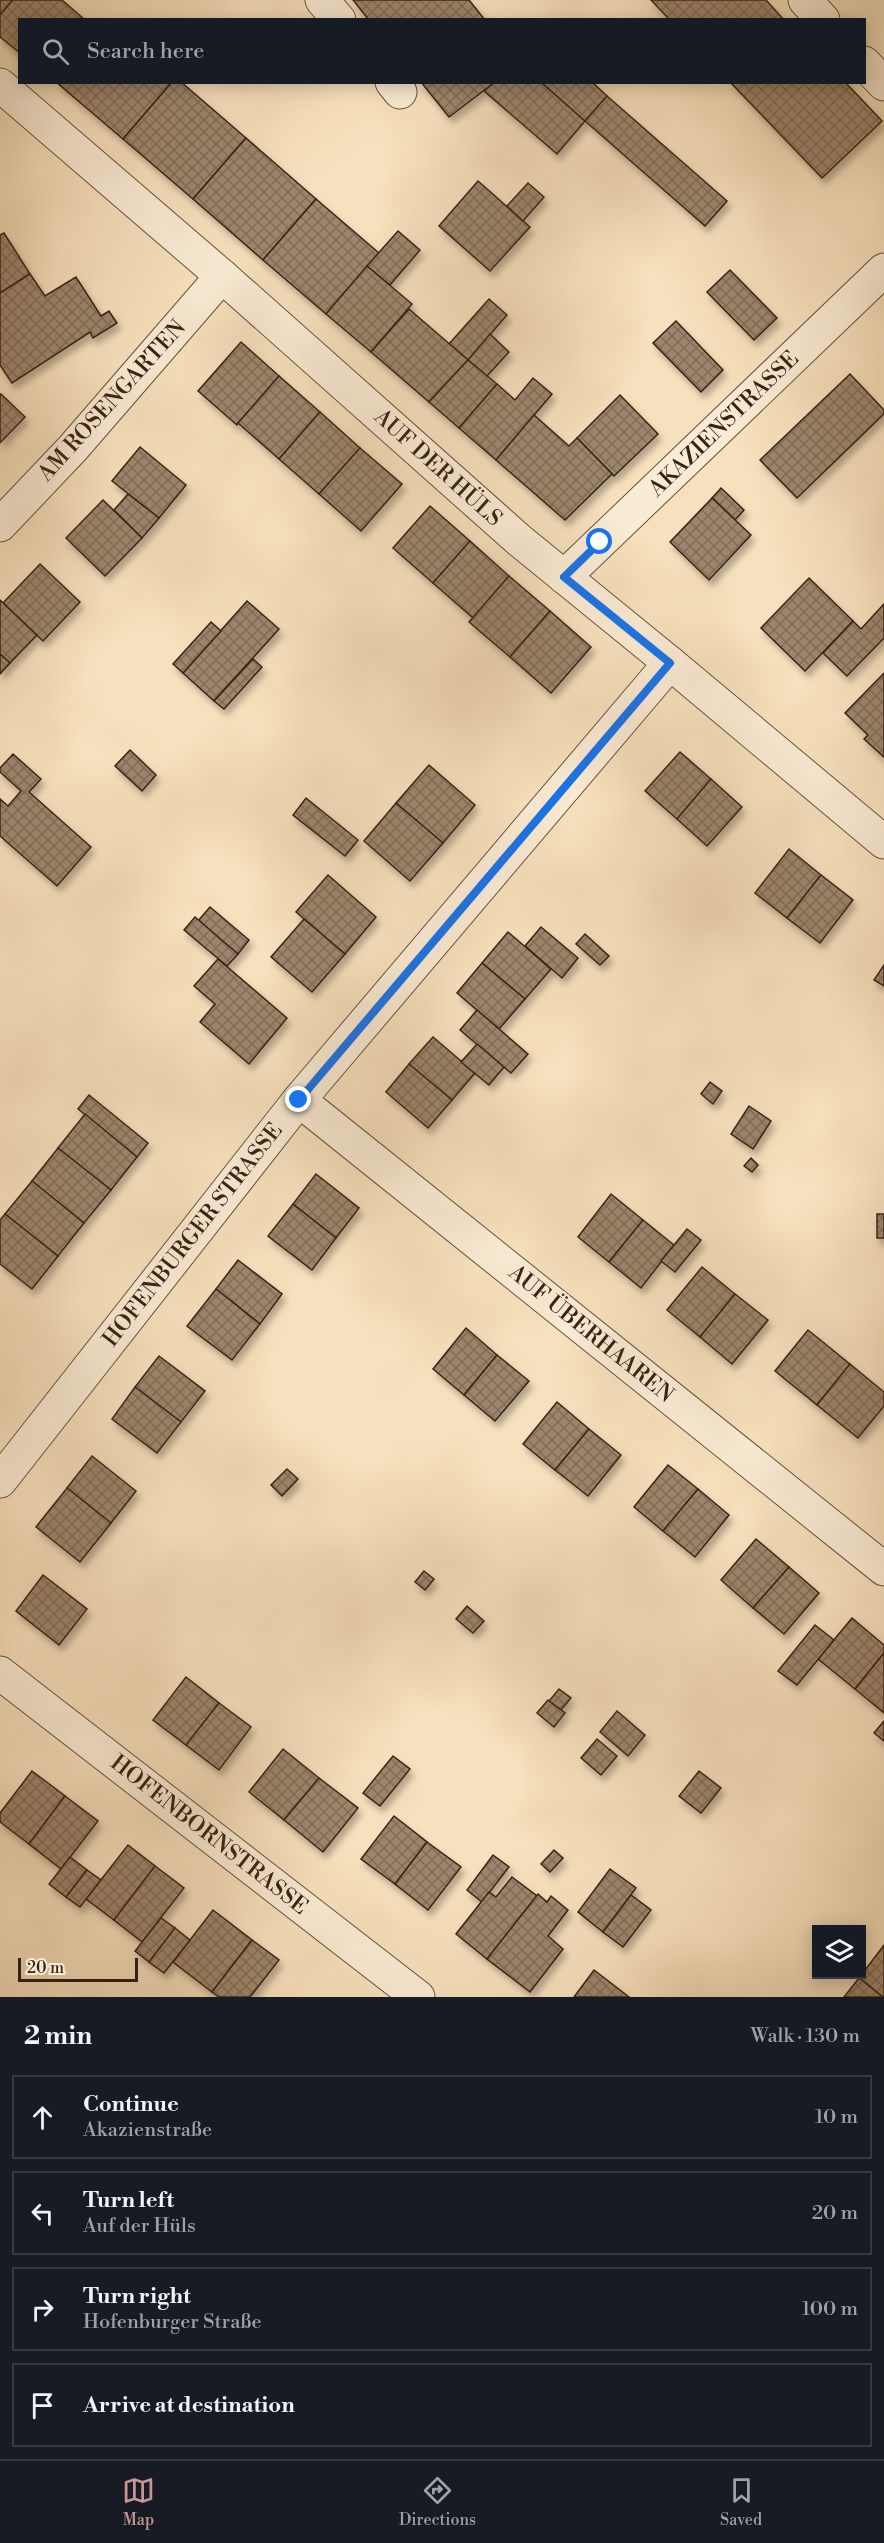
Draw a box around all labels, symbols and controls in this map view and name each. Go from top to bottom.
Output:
search box [18,18,866,84]
icon: search [39,35,72,68]
text: Search here [87,38,204,65]
street label: AM ROSENGARTEN [32,314,192,488]
street label: AKAZIENSTRASSE [643,346,805,503]
street label: AUF DER HÜLS [368,402,508,532]
route start [586,528,612,554]
route end [285,1086,311,1112]
street label: HOFENBURGER STRASSE [97,1118,289,1352]
street label: AUF ÜBERHAAREN [502,1258,680,1409]
street label: HOFENBORNSTRASSE [105,1749,313,1921]
map controls [812,1925,866,1979]
button: layers [812,1925,866,1979]
scale bar [18,1955,138,1982]
text: 20 m [27,1958,64,1978]
text: 2 min [24,2020,92,2052]
text: Walk · 130 m [751,2024,860,2049]
text: Continue [83,2091,179,2118]
icon: ahead [26,2101,59,2134]
text: 10 m [815,2105,858,2130]
text: Akazienstraße [83,2118,212,2143]
text: Turn left [83,2187,174,2214]
icon: left [26,2197,59,2230]
text: 20 m [812,2201,858,2226]
text: Auf der Hüls [83,2214,196,2239]
text: Turn right [83,2283,191,2310]
icon: right [26,2293,59,2326]
text: 100 m [802,2297,858,2322]
text: Hofenburger Straße [83,2310,262,2335]
icon: arrive [26,2389,59,2422]
text: Arrive at destination [83,2392,295,2419]
tab: Map [122,2474,155,2530]
tab: Directions [399,2474,476,2530]
tab: Saved [720,2474,762,2530]

